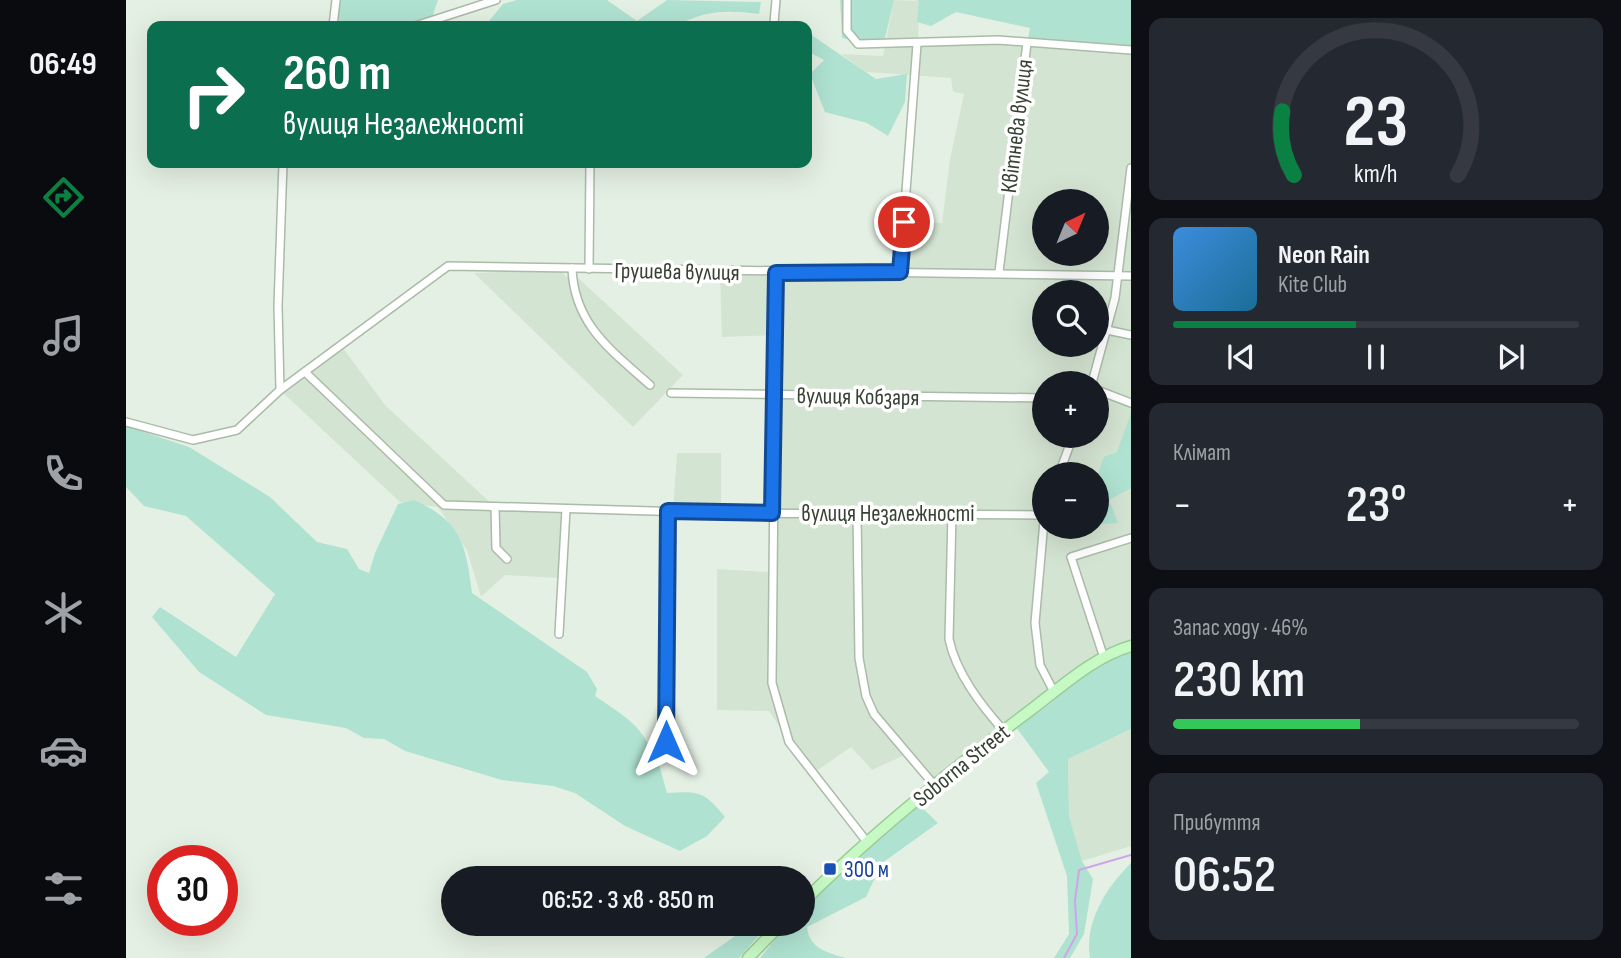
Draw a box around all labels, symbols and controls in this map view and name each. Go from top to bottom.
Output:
text: 06:49 [29,45,97,84]
text: 260 m [283,45,391,104]
icon: right [168,49,259,140]
street label: Квітнева вулиця [995,58,1039,194]
text: 23 [1344,79,1408,167]
text: вулиця Незалежності [283,105,524,144]
text: km/h [1354,159,1398,190]
icon: directions [39,173,88,222]
north arrow [1032,189,1110,266]
map controls [1032,189,1109,539]
pin [874,192,934,252]
icon: arrive [885,203,923,241]
text: Neon Rain [1278,240,1370,271]
street label: Грушева вулиця [614,257,740,287]
text: Kite Club [1278,271,1347,299]
button: search [1032,280,1109,357]
icon: music [39,311,88,360]
icon: previous [1222,338,1260,376]
icon: pause [1357,338,1395,376]
icon: next [1492,338,1530,376]
button: + [1032,371,1109,448]
street label: вулиця Кобзаря [796,382,920,412]
text: Клімат [1173,439,1231,467]
icon: phone [39,449,88,498]
button: − [1032,462,1109,539]
text: 23° [1346,474,1406,537]
text: − [1173,483,1192,528]
text: + [1560,483,1579,528]
street label: вулиця Незалежності [801,500,975,528]
icon: climate [39,588,88,637]
text: Запас ходу · 46% [1173,614,1308,642]
text: 230 km [1173,649,1305,712]
position arrow [629,705,703,779]
street label: Soborna Street [908,718,1016,813]
icon: car [39,726,88,775]
text: Прибуття [1173,809,1261,837]
text: 06:52 [1173,844,1276,907]
speed limit sign: 30 [147,845,238,936]
place label: 300 м [844,856,889,884]
marker: 300 м [822,861,838,877]
icon: filters [39,864,88,913]
text: 06:52 · 3 хв · 850 m [542,885,714,916]

